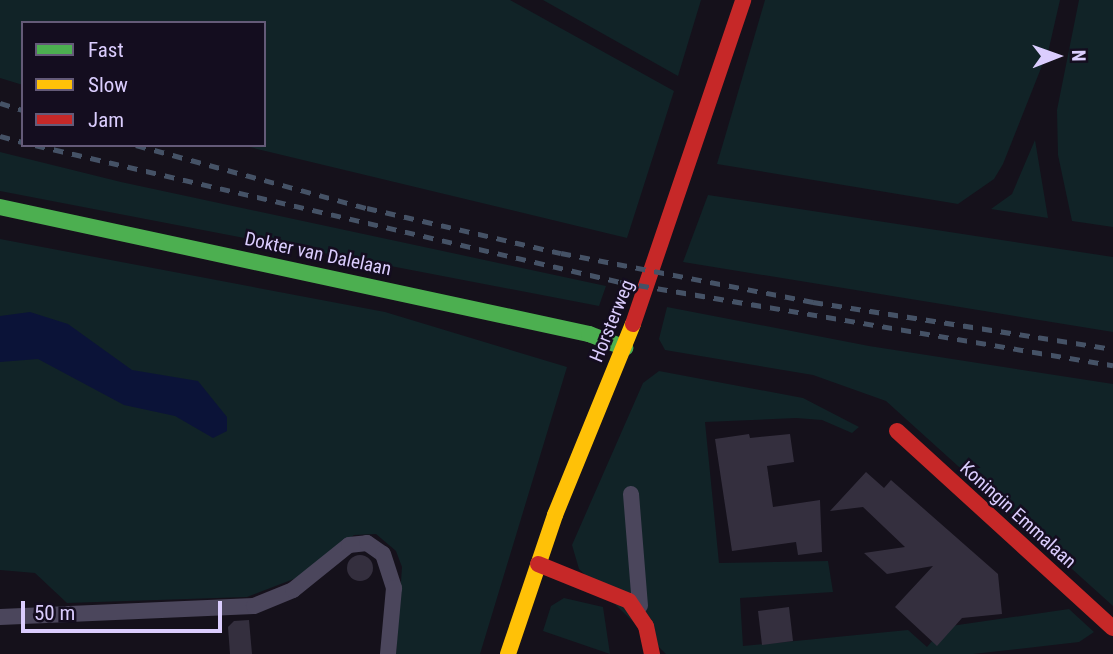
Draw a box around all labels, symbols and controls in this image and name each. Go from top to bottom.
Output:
legend [21,21,266,147]
north arrow [1022,21,1092,91]
text: Fast [88,38,124,62]
text: N [1067,50,1090,62]
text: Slow [88,73,128,97]
text: Jam [88,108,124,132]
street label: Dokter van Dalelaan [243,227,393,281]
street label: Horsterweg [585,276,639,366]
street label: Koningin Emmalaan [955,457,1081,573]
scale bar [24,588,226,632]
text: 50 m [34,601,75,625]

